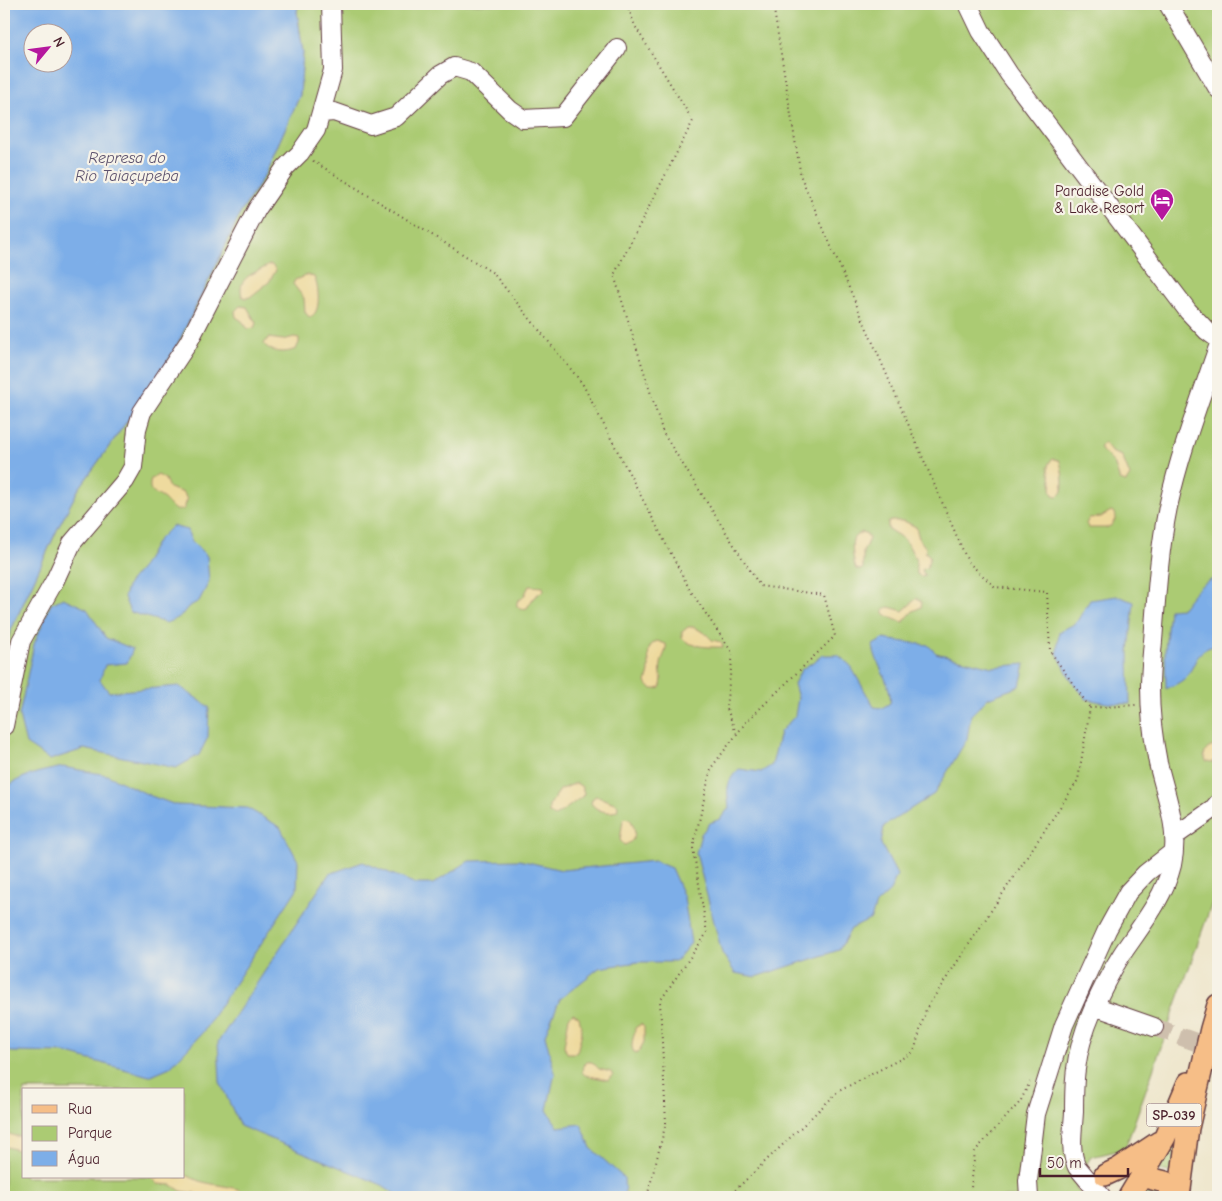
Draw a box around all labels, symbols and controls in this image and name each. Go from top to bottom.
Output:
north arrow [22,22,72,72]
text: N [49,34,69,50]
water label: Represa do Rio Taiaçupeba [75,149,179,185]
place label: Paradise Gold & Lake Resort [1054,182,1145,217]
hotel icon: Paradise Gold & Lake Resort [1149,187,1175,221]
legend [22,1088,185,1178]
text: Rua [68,1100,92,1118]
road number: SP-039 [1146,1104,1202,1126]
text: Parque [68,1124,113,1142]
scale bar [1040,1146,1127,1178]
text: Água [68,1149,100,1168]
text: 50 m [1047,1154,1082,1172]

